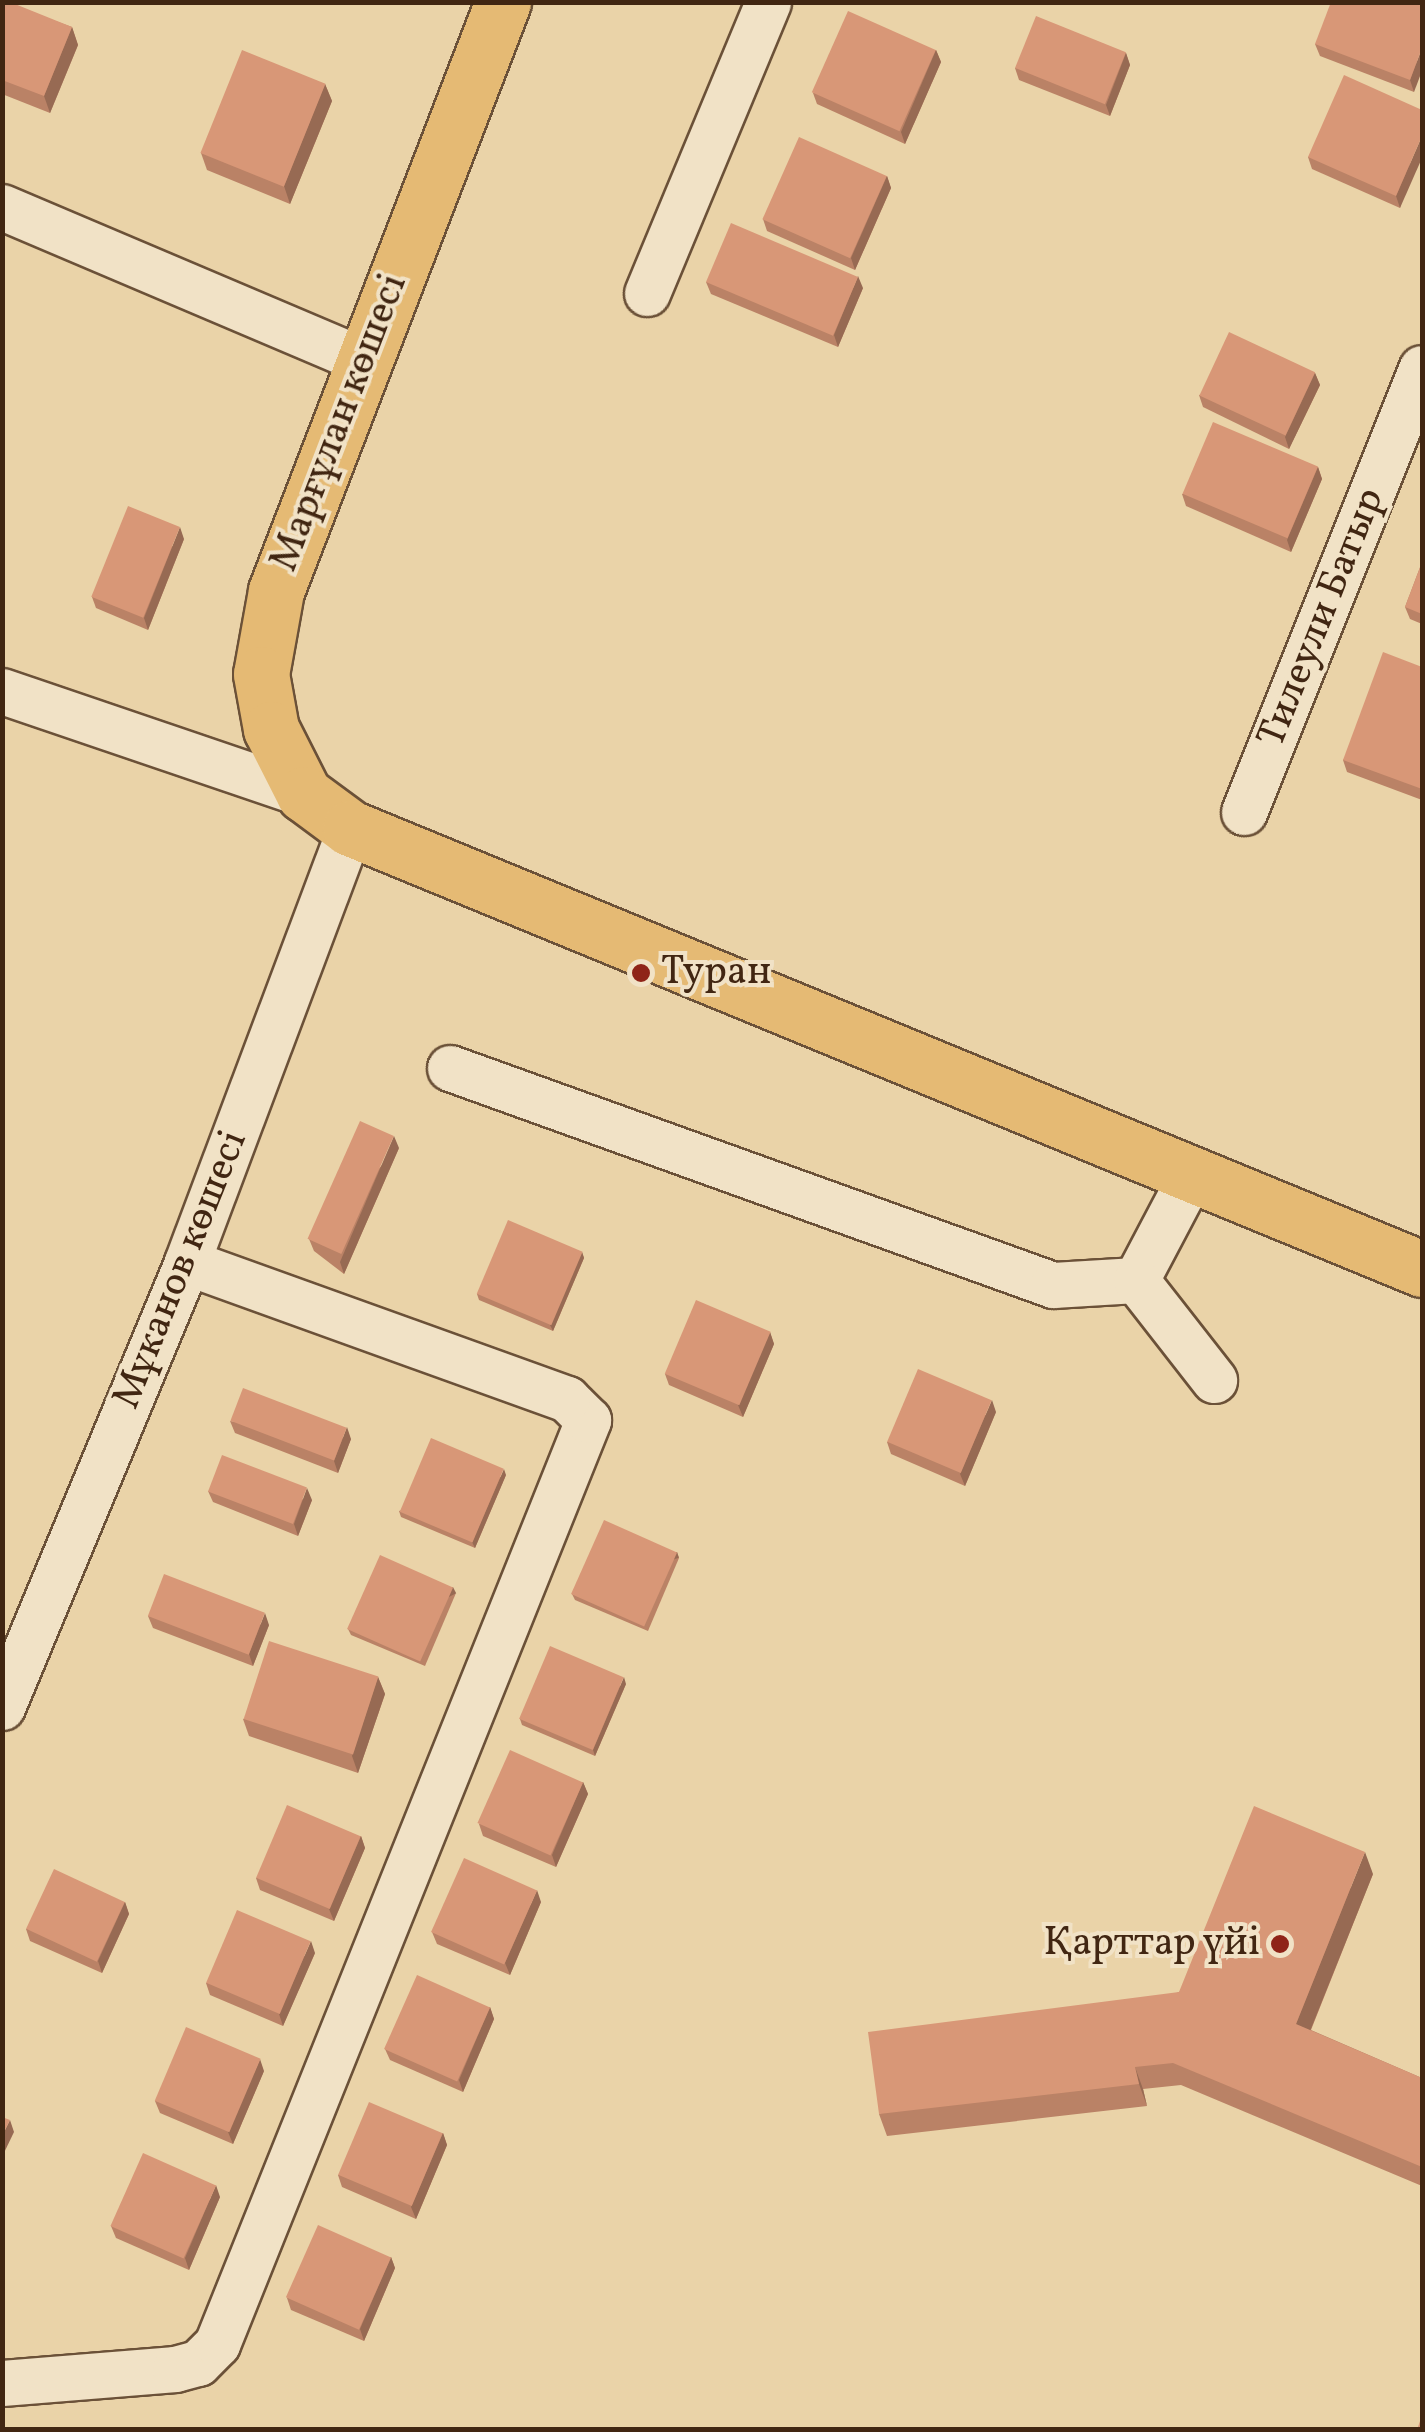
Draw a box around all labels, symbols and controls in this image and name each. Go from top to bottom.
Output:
street label: Марғұлан көшесі [261,268,419,578]
street label: Тилеули Батыр [1248,481,1396,755]
place label: Туран [661,949,771,997]
marker: Туран [630,962,652,984]
street label: Мұканов көшесі [103,1124,259,1416]
place label: Қарттар үйі [1042,1920,1260,1968]
marker: Қарттар үйі [1269,1933,1291,1955]

